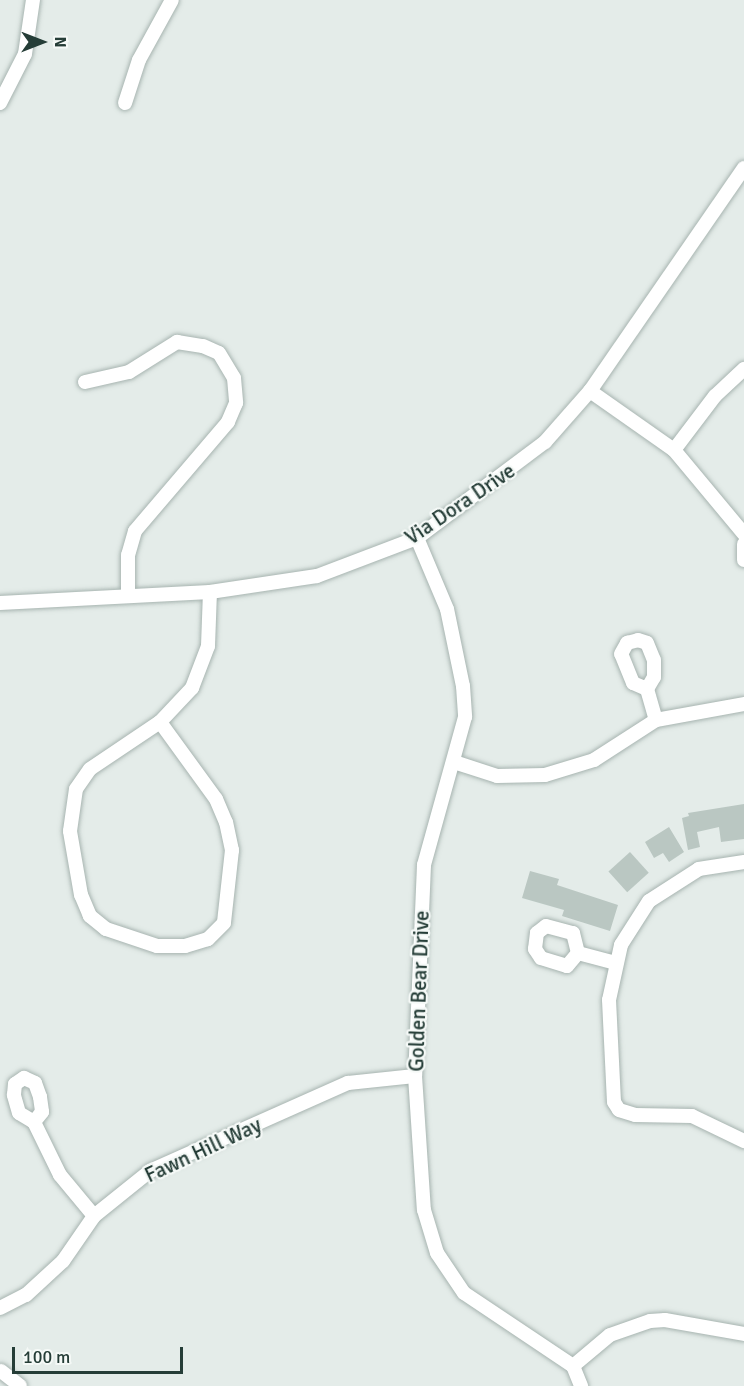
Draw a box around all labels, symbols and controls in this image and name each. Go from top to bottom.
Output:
north arrow [12,12,72,72]
text: N [50,36,70,48]
street label: Via Dora Drive [400,458,520,550]
street label: Golden Bear Drive [404,910,434,1072]
street label: Fawn Hill Way [141,1112,265,1188]
scale bar [15,1335,186,1373]
text: 100 m [23,1346,70,1368]

